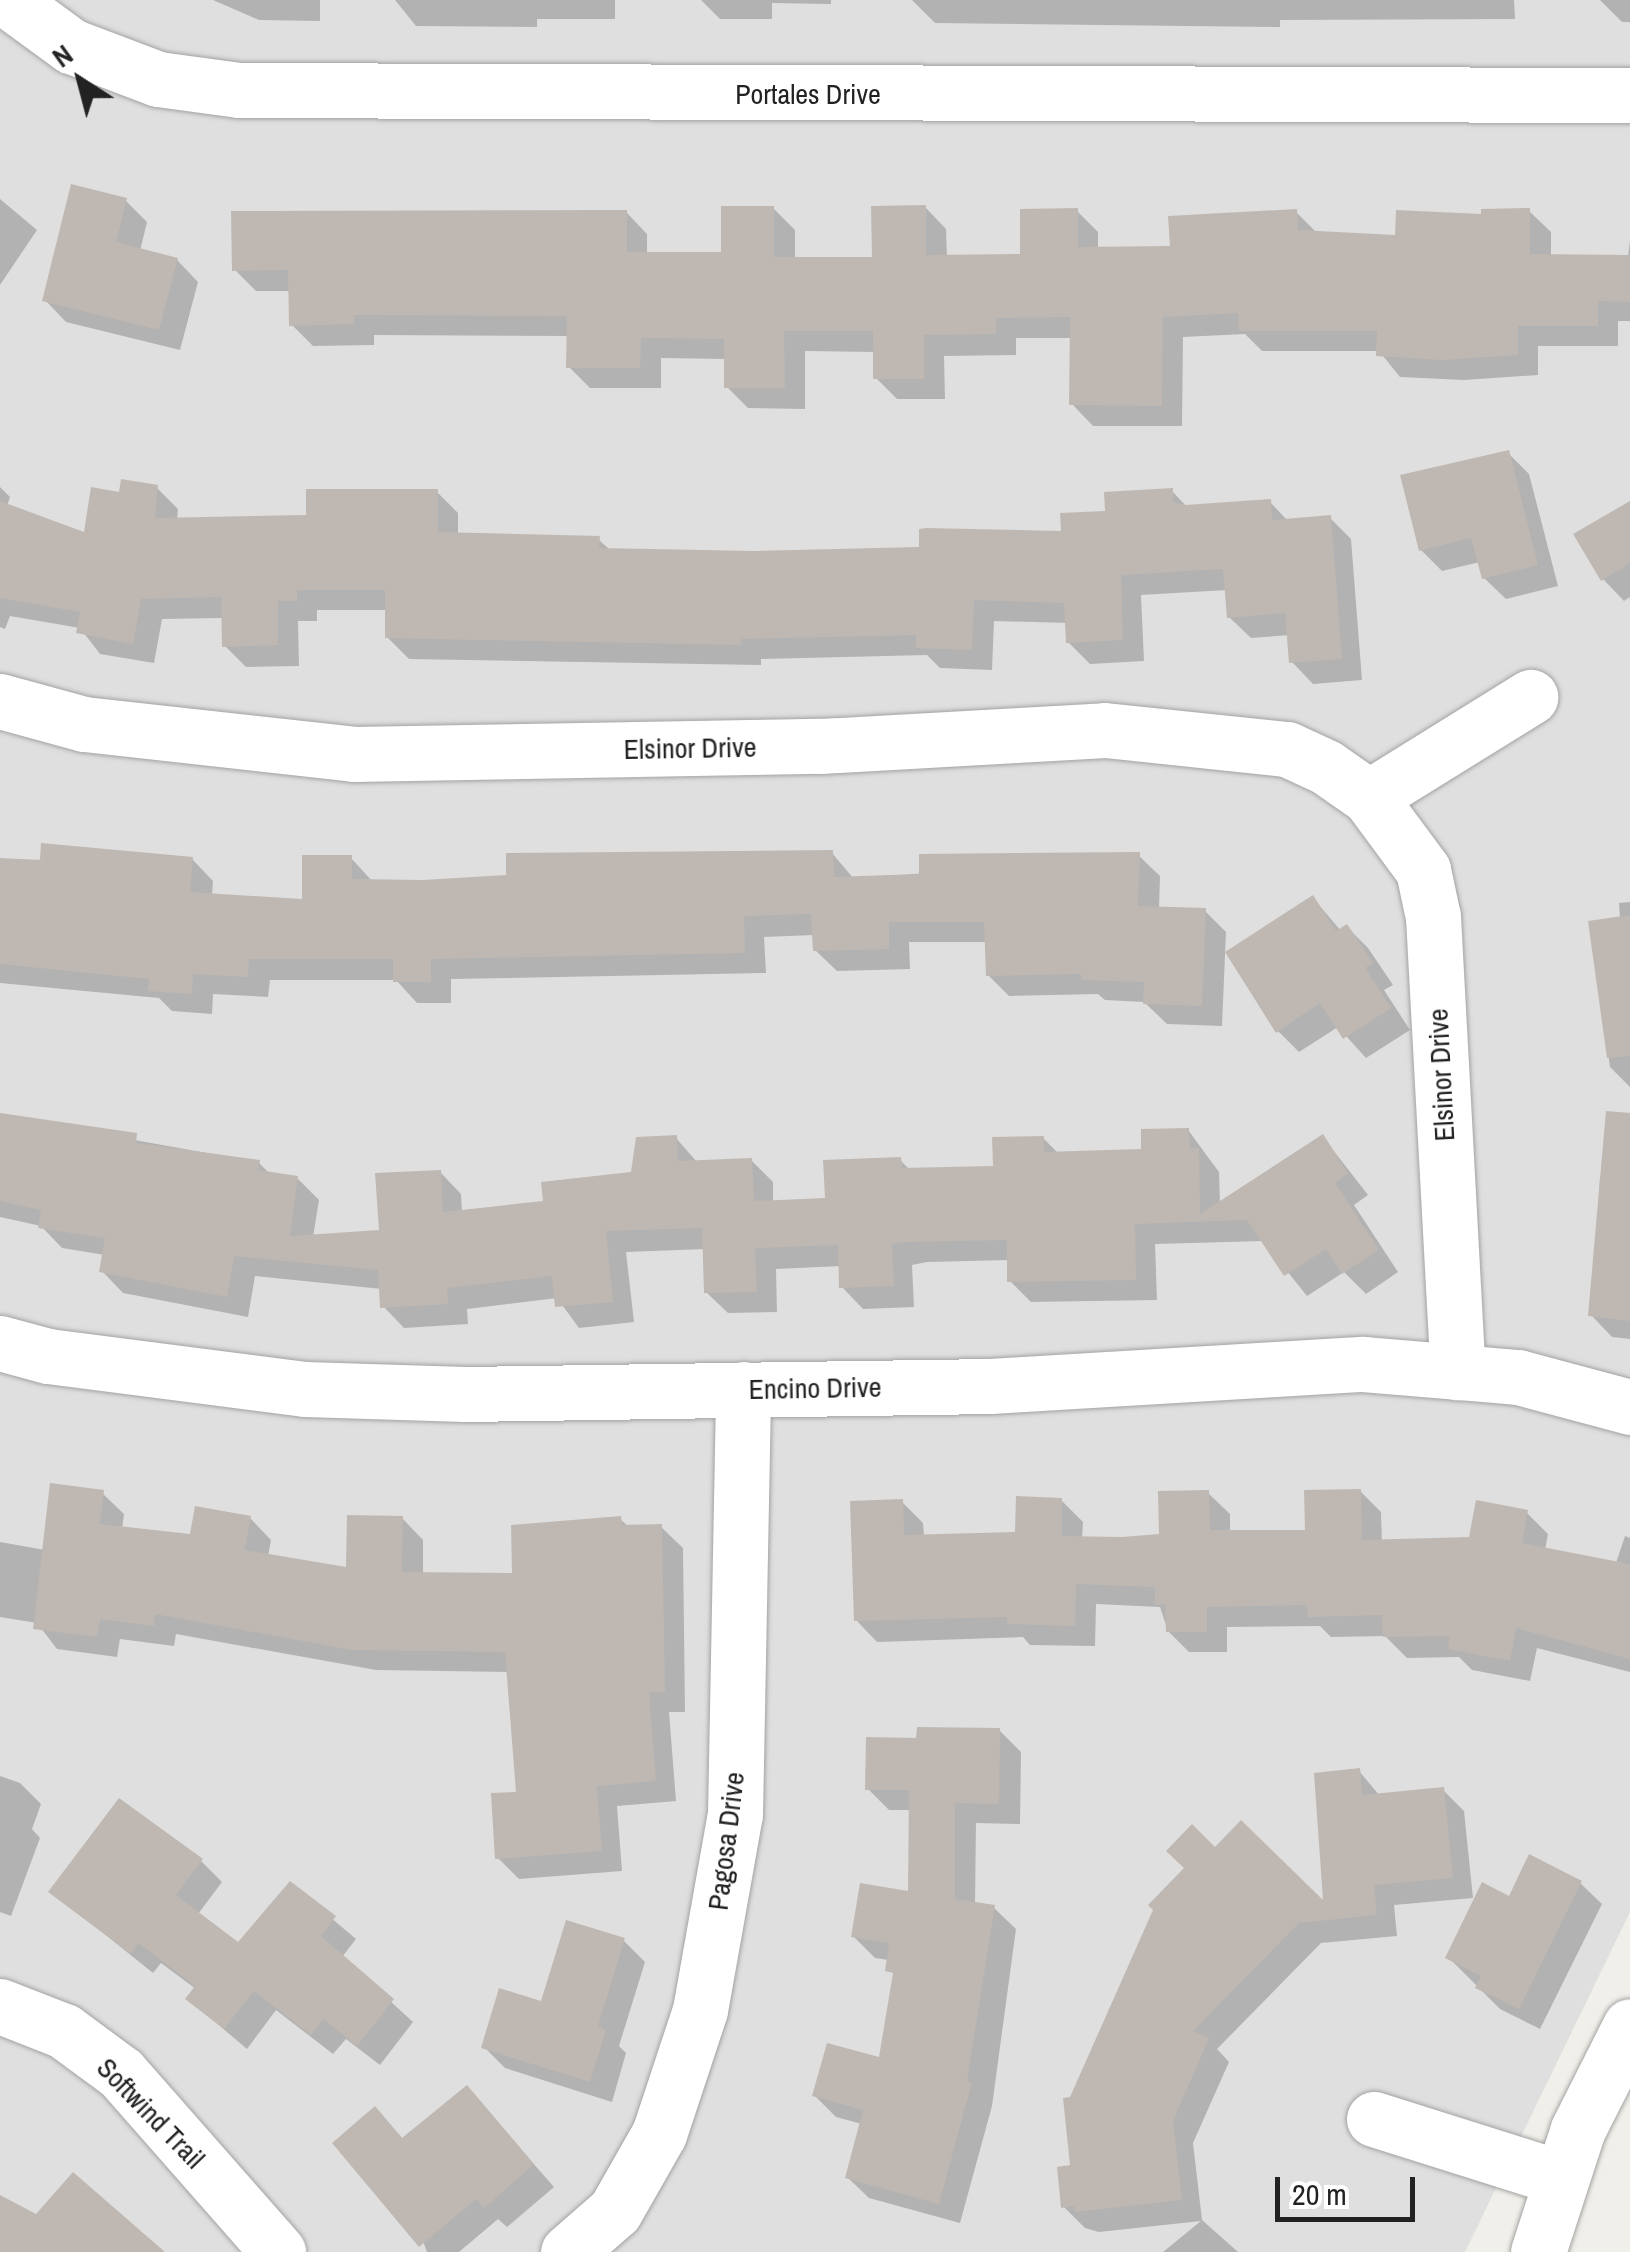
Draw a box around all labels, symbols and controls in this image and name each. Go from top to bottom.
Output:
north arrow [30,30,130,130]
text: N [44,35,80,76]
street label: Portales Drive [735,77,881,111]
street label: Elsinor Drive [623,730,757,766]
street label: Elsinor Drive [1421,1008,1461,1142]
street label: Encino Drive [748,1370,882,1406]
street label: Pagosa Drive [701,1770,751,1912]
street label: Softwind Trail [90,2051,212,2175]
scale bar [1280,2157,1420,2219]
text: 20 m [1292,2174,1347,2214]

